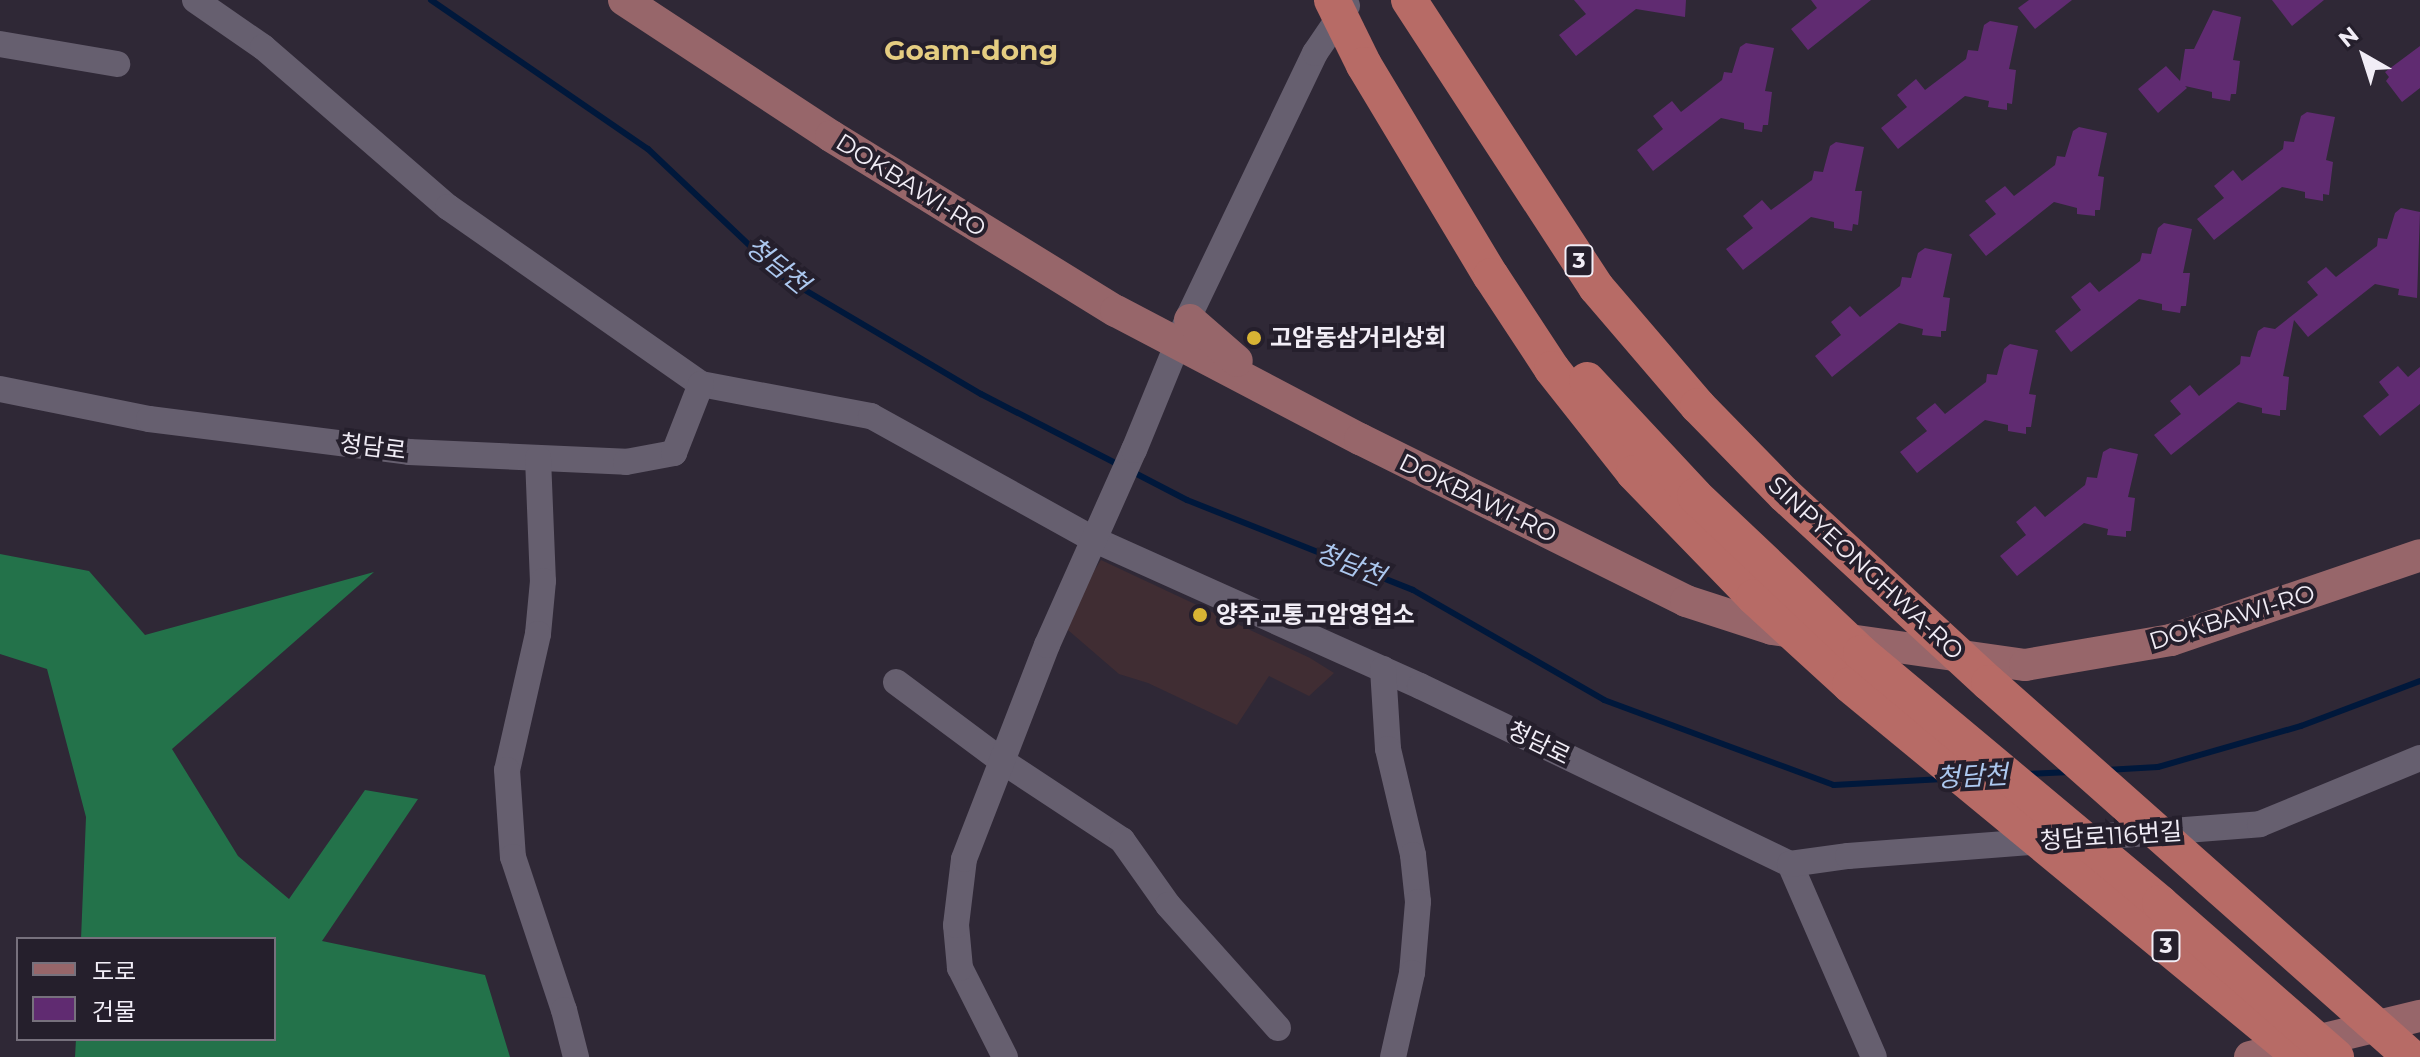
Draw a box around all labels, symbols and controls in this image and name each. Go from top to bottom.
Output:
north arrow [2324,16,2404,96]
text: N [2333,21,2364,53]
district label: Goam-dong [884,33,1058,67]
street label: DOKBAWI-RO [831,127,991,243]
water label: 청담천 [739,231,815,301]
road number: 3 [1563,243,1595,279]
place label: 고암동삼거리상회 [1270,324,1447,352]
marker: 고암동삼거리상회 [1245,329,1263,347]
street label: 청담로 [338,429,408,465]
street label: DOKBAWI-RO [1395,447,1561,549]
street label: SINPYEONGHWA-RO [1763,470,1969,666]
water label: 청담천 [1311,537,1389,593]
street label: DOKBAWI-RO [2146,578,2318,656]
place label: 양주교통고암영업소 [1216,601,1415,629]
marker: 양주교통고암영업소 [1191,606,1209,624]
street label: 청담로 [1503,716,1575,770]
water label: 청담천 [1935,760,2009,794]
street label: 청담로116번길 [2039,817,2183,855]
road number: 3 [2150,928,2182,964]
legend [16,937,276,1041]
text: 도로 [92,957,136,986]
text: 건물 [92,997,136,1026]

